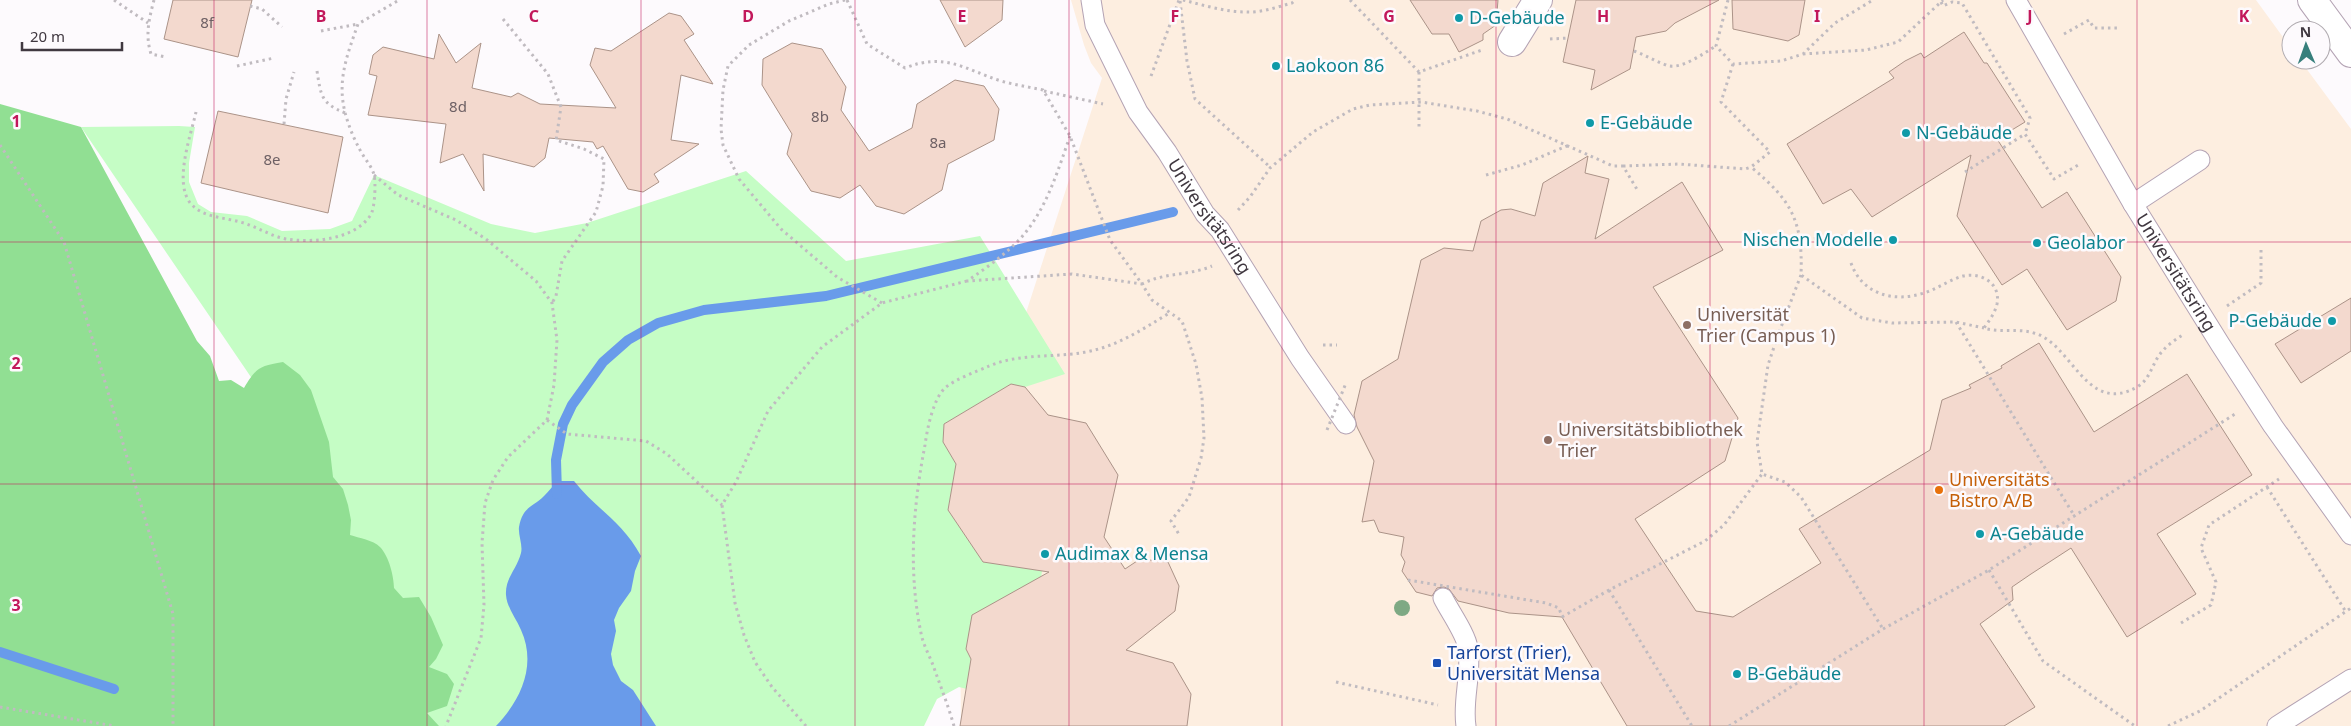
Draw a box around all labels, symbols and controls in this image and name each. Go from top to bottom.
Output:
text: B [316,5,326,27]
text: C [529,5,539,27]
text: D [742,5,754,27]
text: E [958,5,967,27]
text: F [1171,5,1179,27]
text: G [1383,5,1395,27]
place label: D-Gebäude [1469,5,1565,29]
text: H [1597,5,1609,27]
text: I [1814,5,1820,27]
text: J [2025,5,2033,27]
text: K [2239,5,2250,27]
house number: 8f [200,12,215,32]
marker: D-Gebäude [1453,12,1465,24]
scale bar [22,20,122,52]
north arrow [2281,20,2331,70]
text: N [2300,22,2312,41]
text: 20 m [30,26,65,46]
place label: Laokoon 86 [1286,53,1384,77]
marker: Laokoon 86 [1270,60,1282,72]
house number: 8d [449,96,467,116]
house number: 8b [811,106,829,126]
text: 1 [11,110,21,132]
place label: E-Gebäude [1600,110,1693,134]
marker: E-Gebäude [1584,117,1596,129]
place label: N-Gebäude [1916,120,2012,144]
marker: N-Gebäude [1900,127,1912,139]
house number: 8a [930,132,947,152]
house number: 8e [263,149,281,169]
street label: Universitätsring [1163,153,1258,278]
street label: Universitätsring [2131,208,2222,336]
place label: Nischen Modelle [1742,227,1883,251]
place label: Geolabor [2047,230,2126,254]
marker: Nischen Modelle [1887,234,1899,246]
marker: Geolabor [2031,237,2043,249]
place label: Universität Trier (Campus 1) [1697,302,1835,347]
place label: P-Gebäude [2229,308,2322,332]
marker: P-Gebäude [2326,315,2338,327]
marker: Universität Trier (Campus 1) [1681,319,1693,331]
text: 2 [11,352,21,374]
place label: Universitätsbibliothek Trier [1558,417,1743,462]
marker: Universitätsbibliothek Trier [1542,434,1554,446]
place label: Universitäts Bistro A/B [1949,467,2050,512]
marker: Universitäts Bistro A/B [1933,484,1945,496]
place label: A-Gebäude [1990,521,2084,545]
marker: A-Gebäude [1974,528,1986,540]
place label: Audimax & Mensa [1055,541,1209,565]
marker: Audimax & Mensa [1039,548,1051,560]
text: 3 [11,594,21,616]
place label: Tarforst (Trier), Universität Mensa [1447,640,1600,685]
marker: Tarforst (Trier), Universität Mensa [1431,657,1443,669]
place label: B-Gebäude [1747,661,1841,685]
marker: B-Gebäude [1731,668,1743,680]

